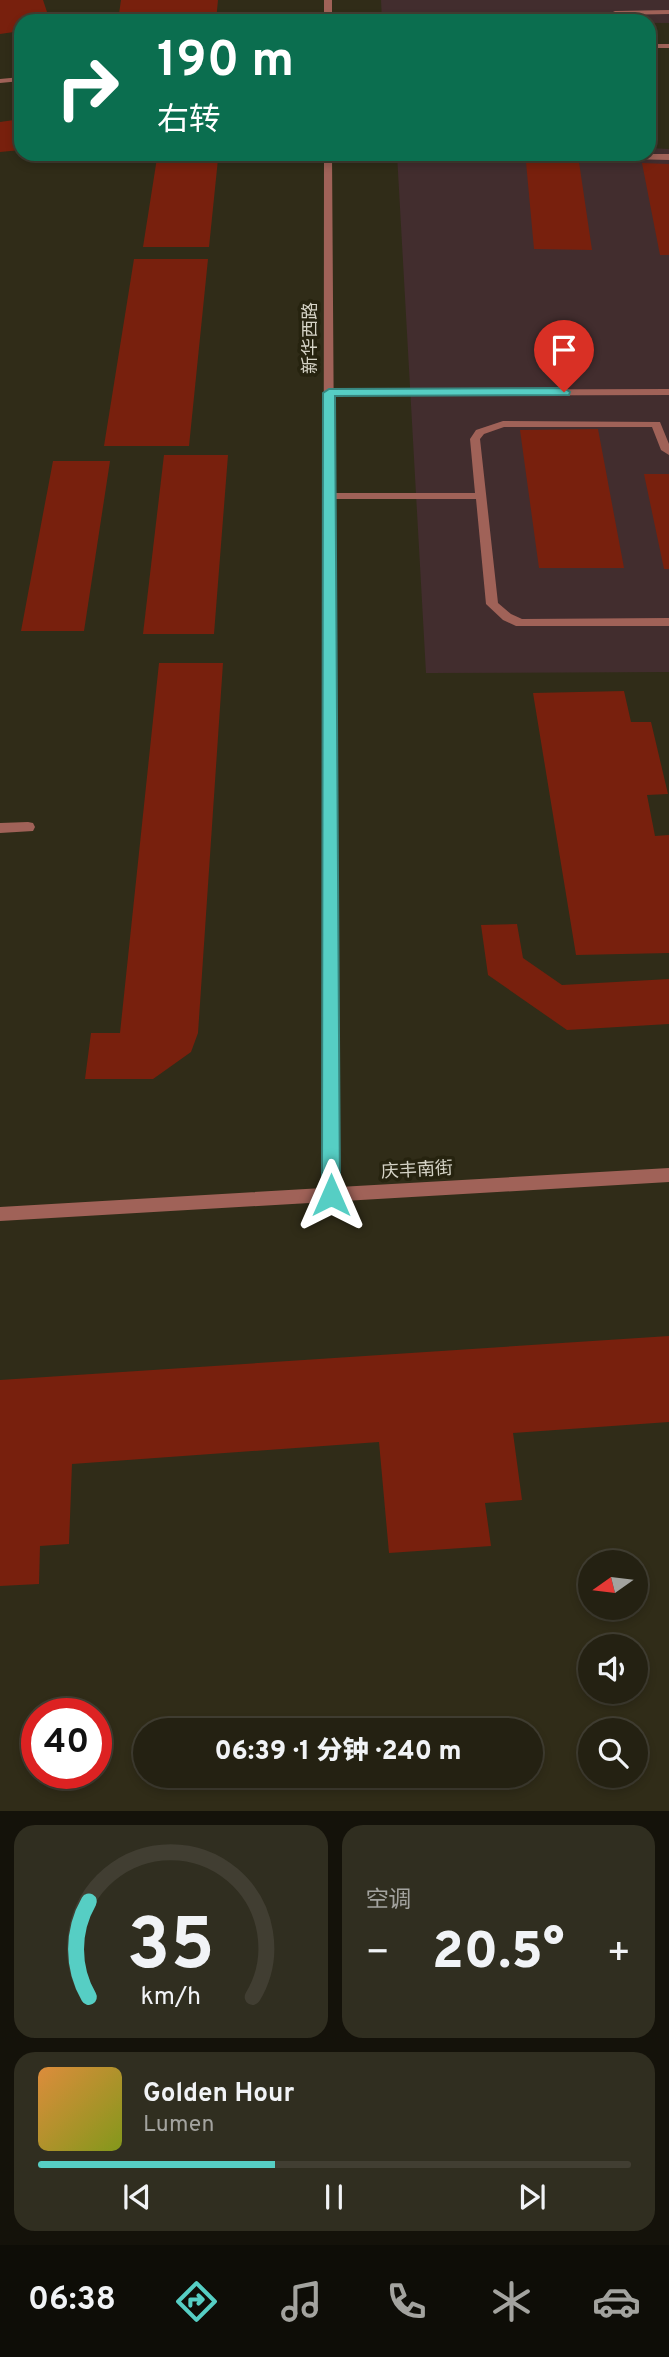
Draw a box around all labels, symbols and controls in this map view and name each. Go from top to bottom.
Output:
text: 190 m [157,32,294,94]
icon: right [42,42,133,133]
text: 右转 [157,102,221,142]
street label: 新华西路 [300,302,323,374]
pin [534,320,594,392]
icon: arrive [545,331,583,369]
position arrow [294,1158,368,1232]
street label: 庆丰南街 [380,1158,454,1184]
north arrow [578,1550,648,1620]
map controls [578,1550,648,1788]
button: sound [578,1634,648,1704]
speed limit sign: 40 [21,1698,112,1789]
button: search [578,1718,648,1788]
text: 06:39 · 1 分钟 · 240 m [214,1736,462,1769]
text: 空调 [366,1887,412,1916]
text: 35 [127,1904,215,1996]
text: 20.5° [432,1921,565,1987]
text: − [366,1930,390,1979]
text: + [606,1930,631,1979]
text: km/h [140,1982,201,2014]
text: Golden Hour [143,2078,294,2111]
text: Lumen [143,2111,214,2140]
icon: previous [118,2178,156,2216]
icon: pause [315,2178,353,2216]
icon: next [513,2178,551,2216]
icon: directions [172,2277,221,2326]
icon: music [277,2277,326,2326]
icon: phone [382,2277,431,2326]
icon: climate [487,2277,536,2326]
icon: car [592,2277,641,2326]
text: 06:38 [28,2281,116,2321]

